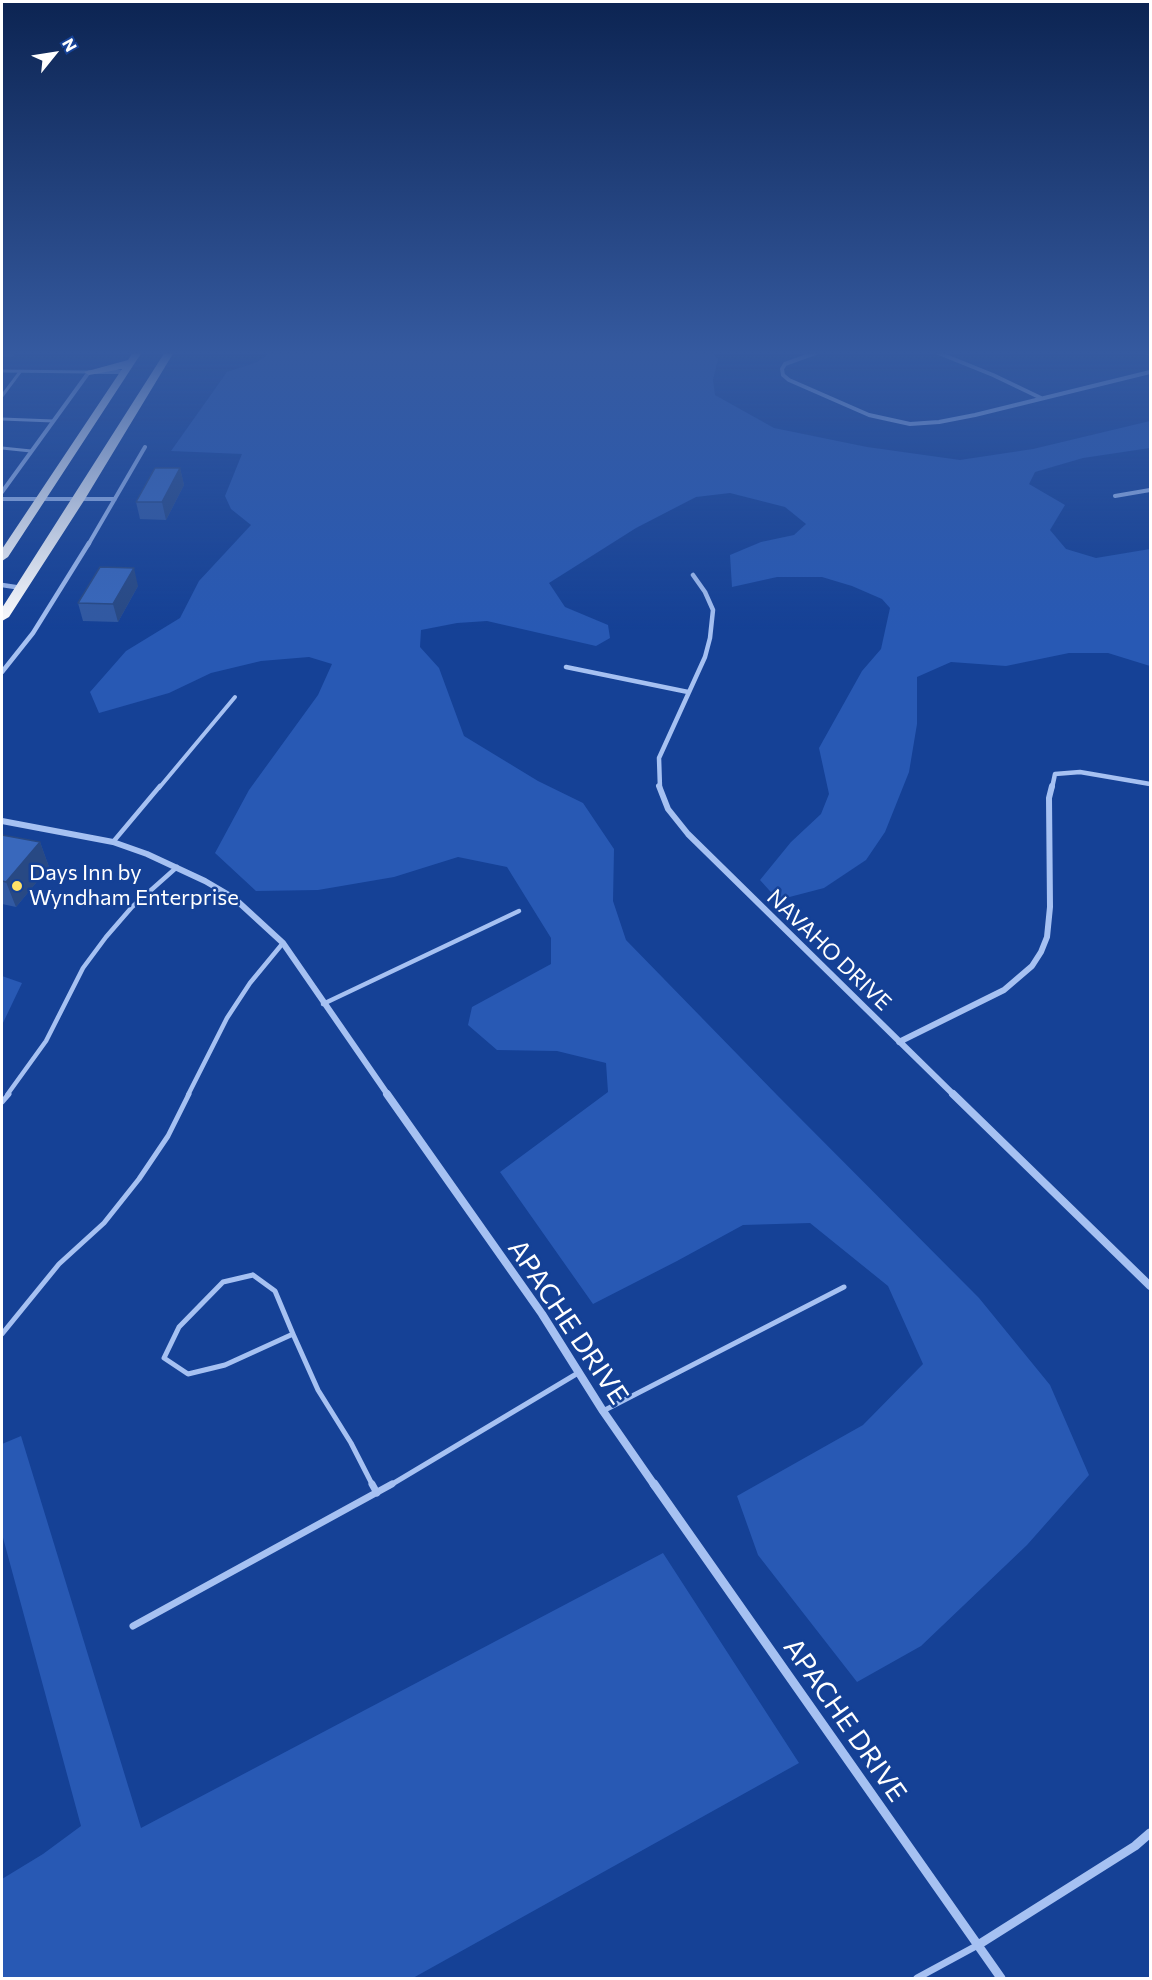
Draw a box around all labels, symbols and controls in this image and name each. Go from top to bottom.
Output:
north arrow [24,24,84,84]
text: N [59,35,81,55]
place label: Days Inn by Wyndham Enterprise [29,860,239,912]
marker: Days Inn by Wyndham Enterprise [10,879,24,893]
street label: NAVAHO DRIVE [761,884,897,1016]
street label: APACHE DRIVE [501,1233,635,1411]
street label: APACHE DRIVE [777,1632,913,1808]

